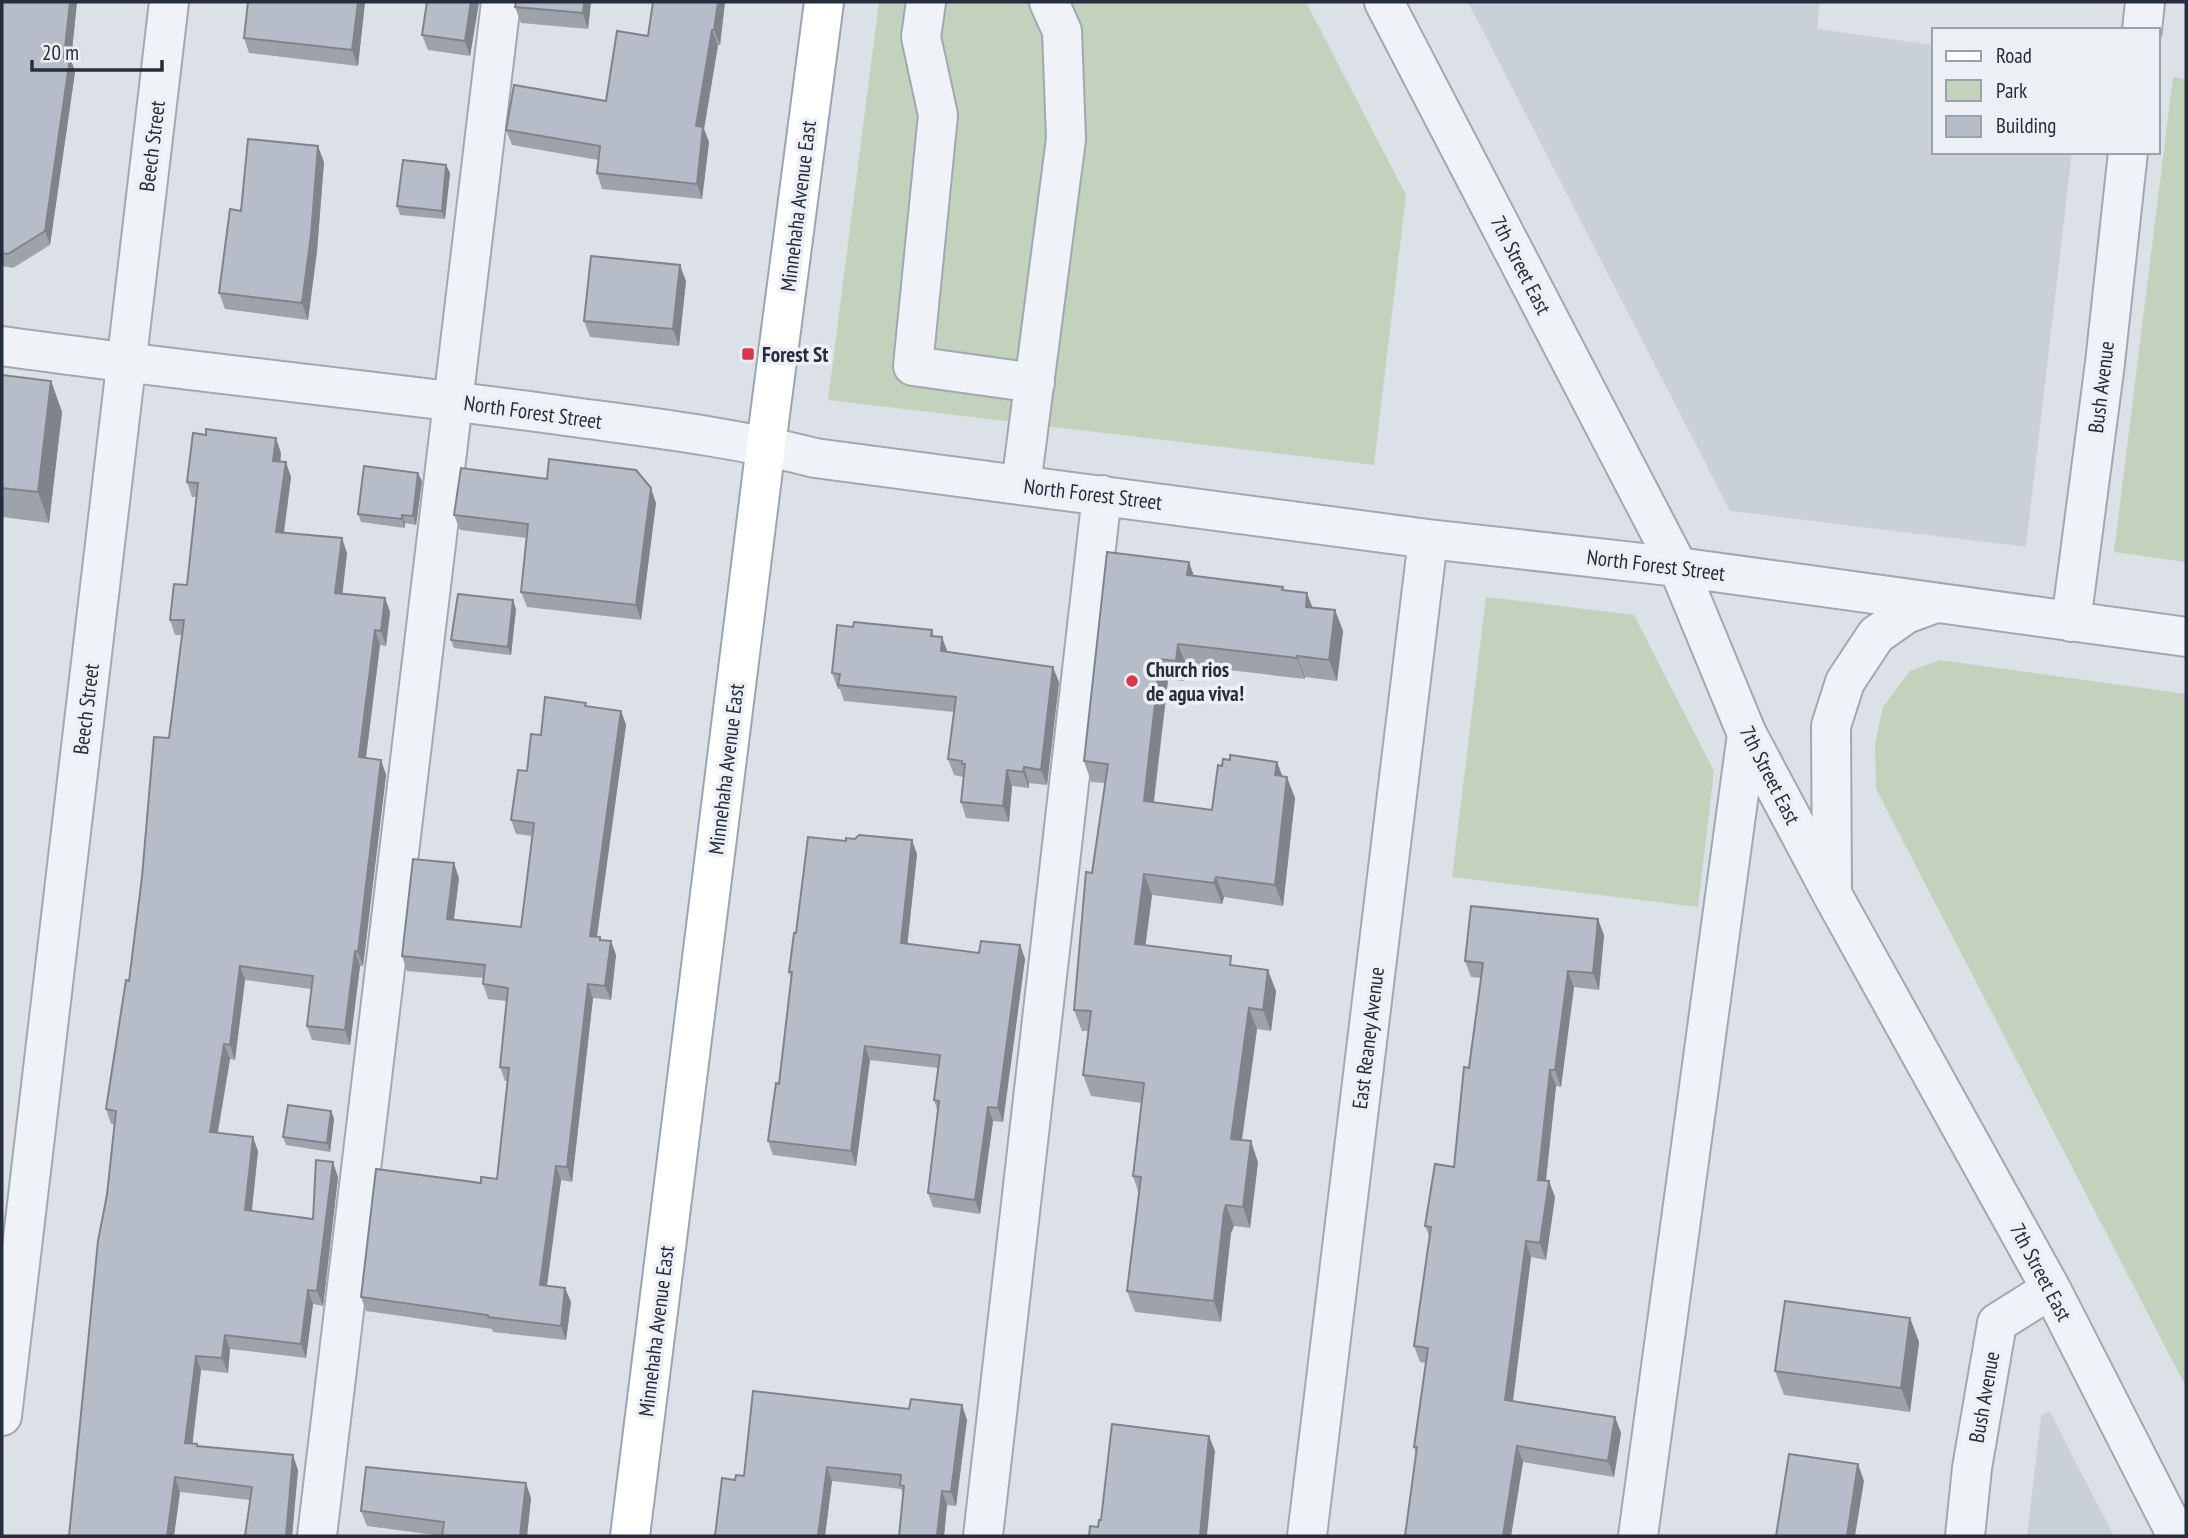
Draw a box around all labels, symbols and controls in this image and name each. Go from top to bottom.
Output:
scale bar [32,28,161,72]
legend [1932,28,2160,154]
text: 20 m [42,39,79,66]
text: Road [1996,42,2032,69]
text: Park [1996,77,2027,104]
street label: Beech Street [133,99,171,193]
text: Building [1996,112,2056,139]
street label: Minnehaha Avenue East [774,119,822,293]
street label: 7th Street East [1485,211,1557,319]
street label: Bush Avenue [2082,340,2120,434]
place label: Forest St [762,341,828,368]
marker: Forest St [740,346,756,362]
street label: North Forest Street [462,389,604,435]
street label: North Forest Street [1022,472,1164,516]
street label: North Forest Street [1585,543,1727,587]
place label: Church rios de agua viva! [1146,656,1244,707]
street label: Beech Street [67,662,105,756]
marker: Church rios de agua viva! [1124,673,1140,689]
street label: Minnehaha Avenue East [702,682,750,856]
street label: 7th Street East [1734,721,1806,829]
street label: East Reaney Avenue [1346,965,1390,1111]
street label: 7th Street East [2004,1218,2078,1326]
street label: Minnehaha Avenue East [632,1244,680,1418]
street label: Bush Avenue [1963,1349,2005,1445]

